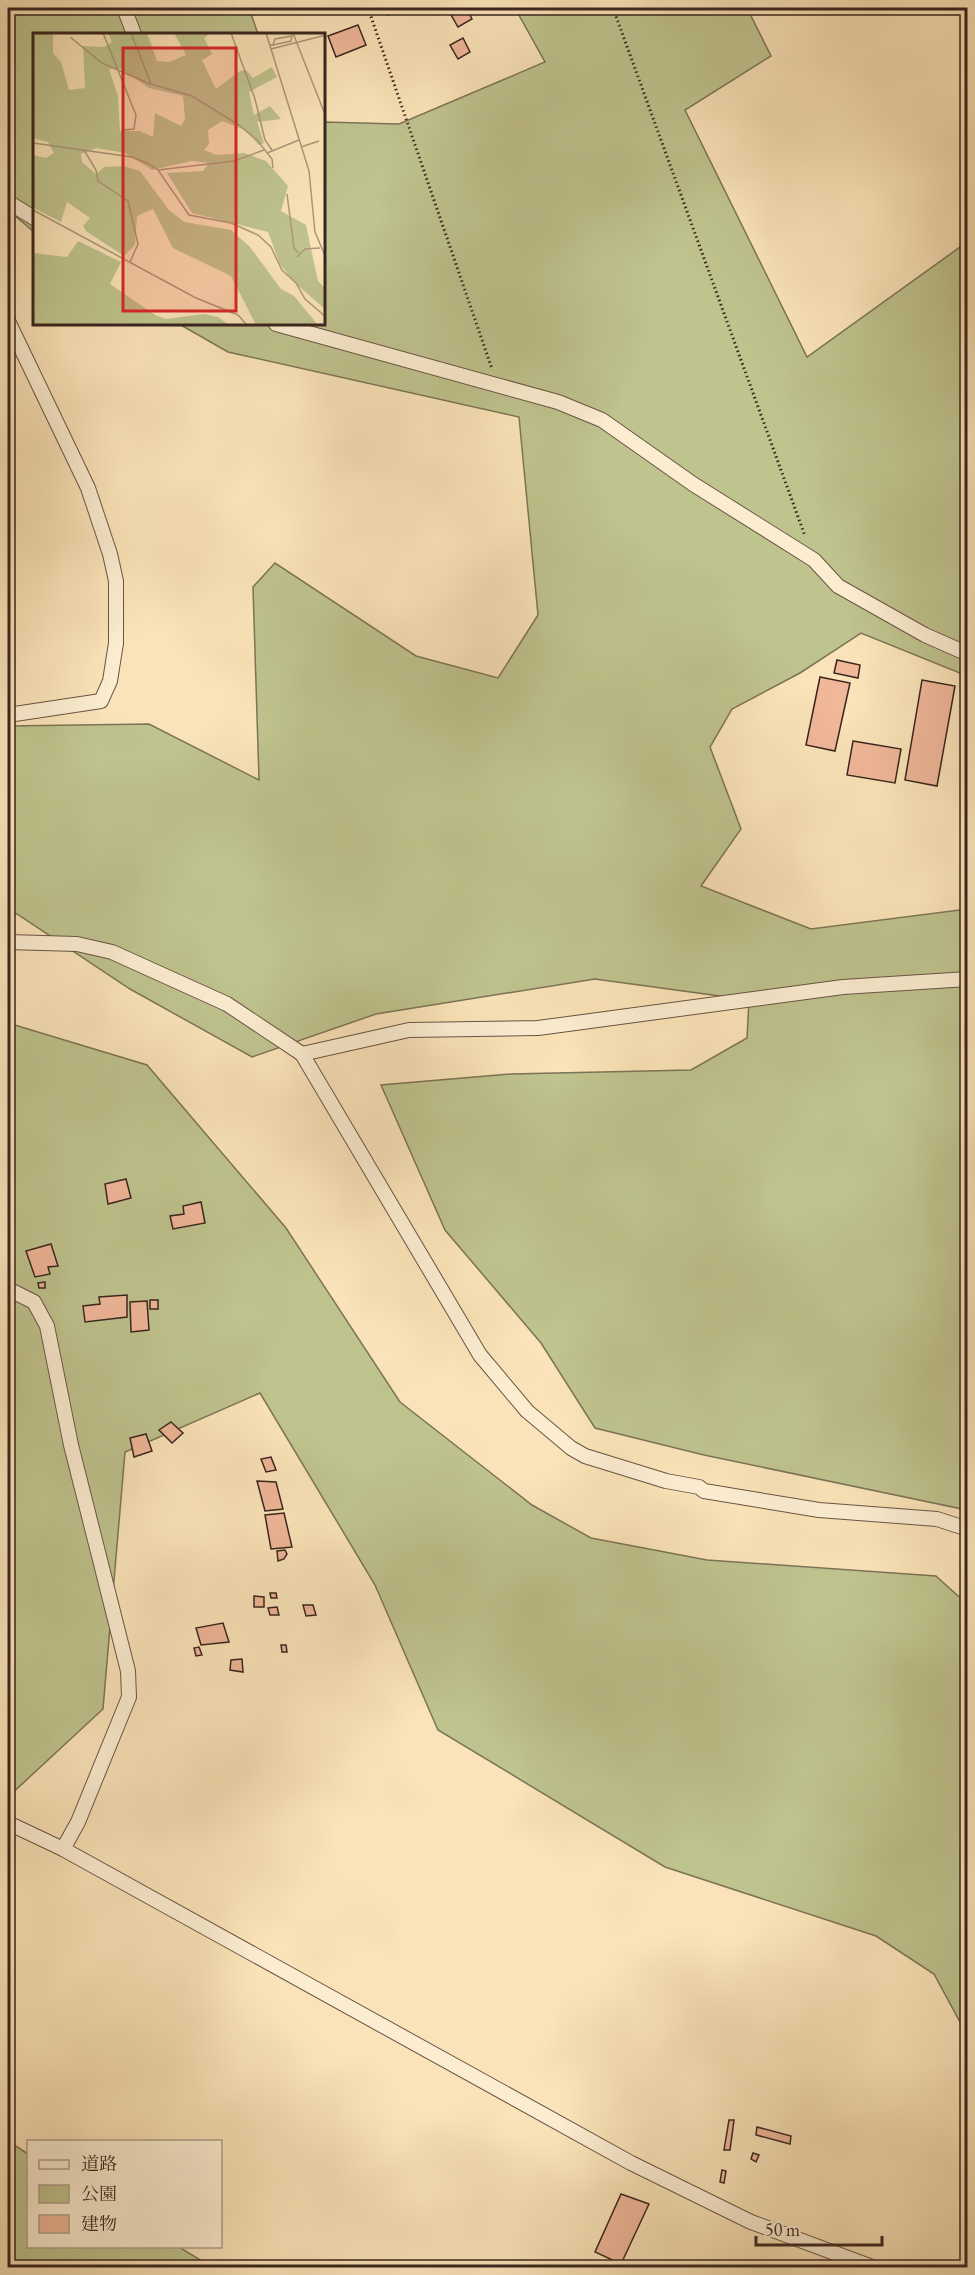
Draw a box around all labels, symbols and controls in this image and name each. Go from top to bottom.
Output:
inset map [33,33,326,326]
legend [27,2140,222,2248]
text: 道路 [81,2152,117,2175]
text: 公園 [81,2182,117,2205]
scale bar [756,2209,882,2247]
text: 建物 [81,2212,117,2235]
text: 50 m [765,2218,800,2241]

